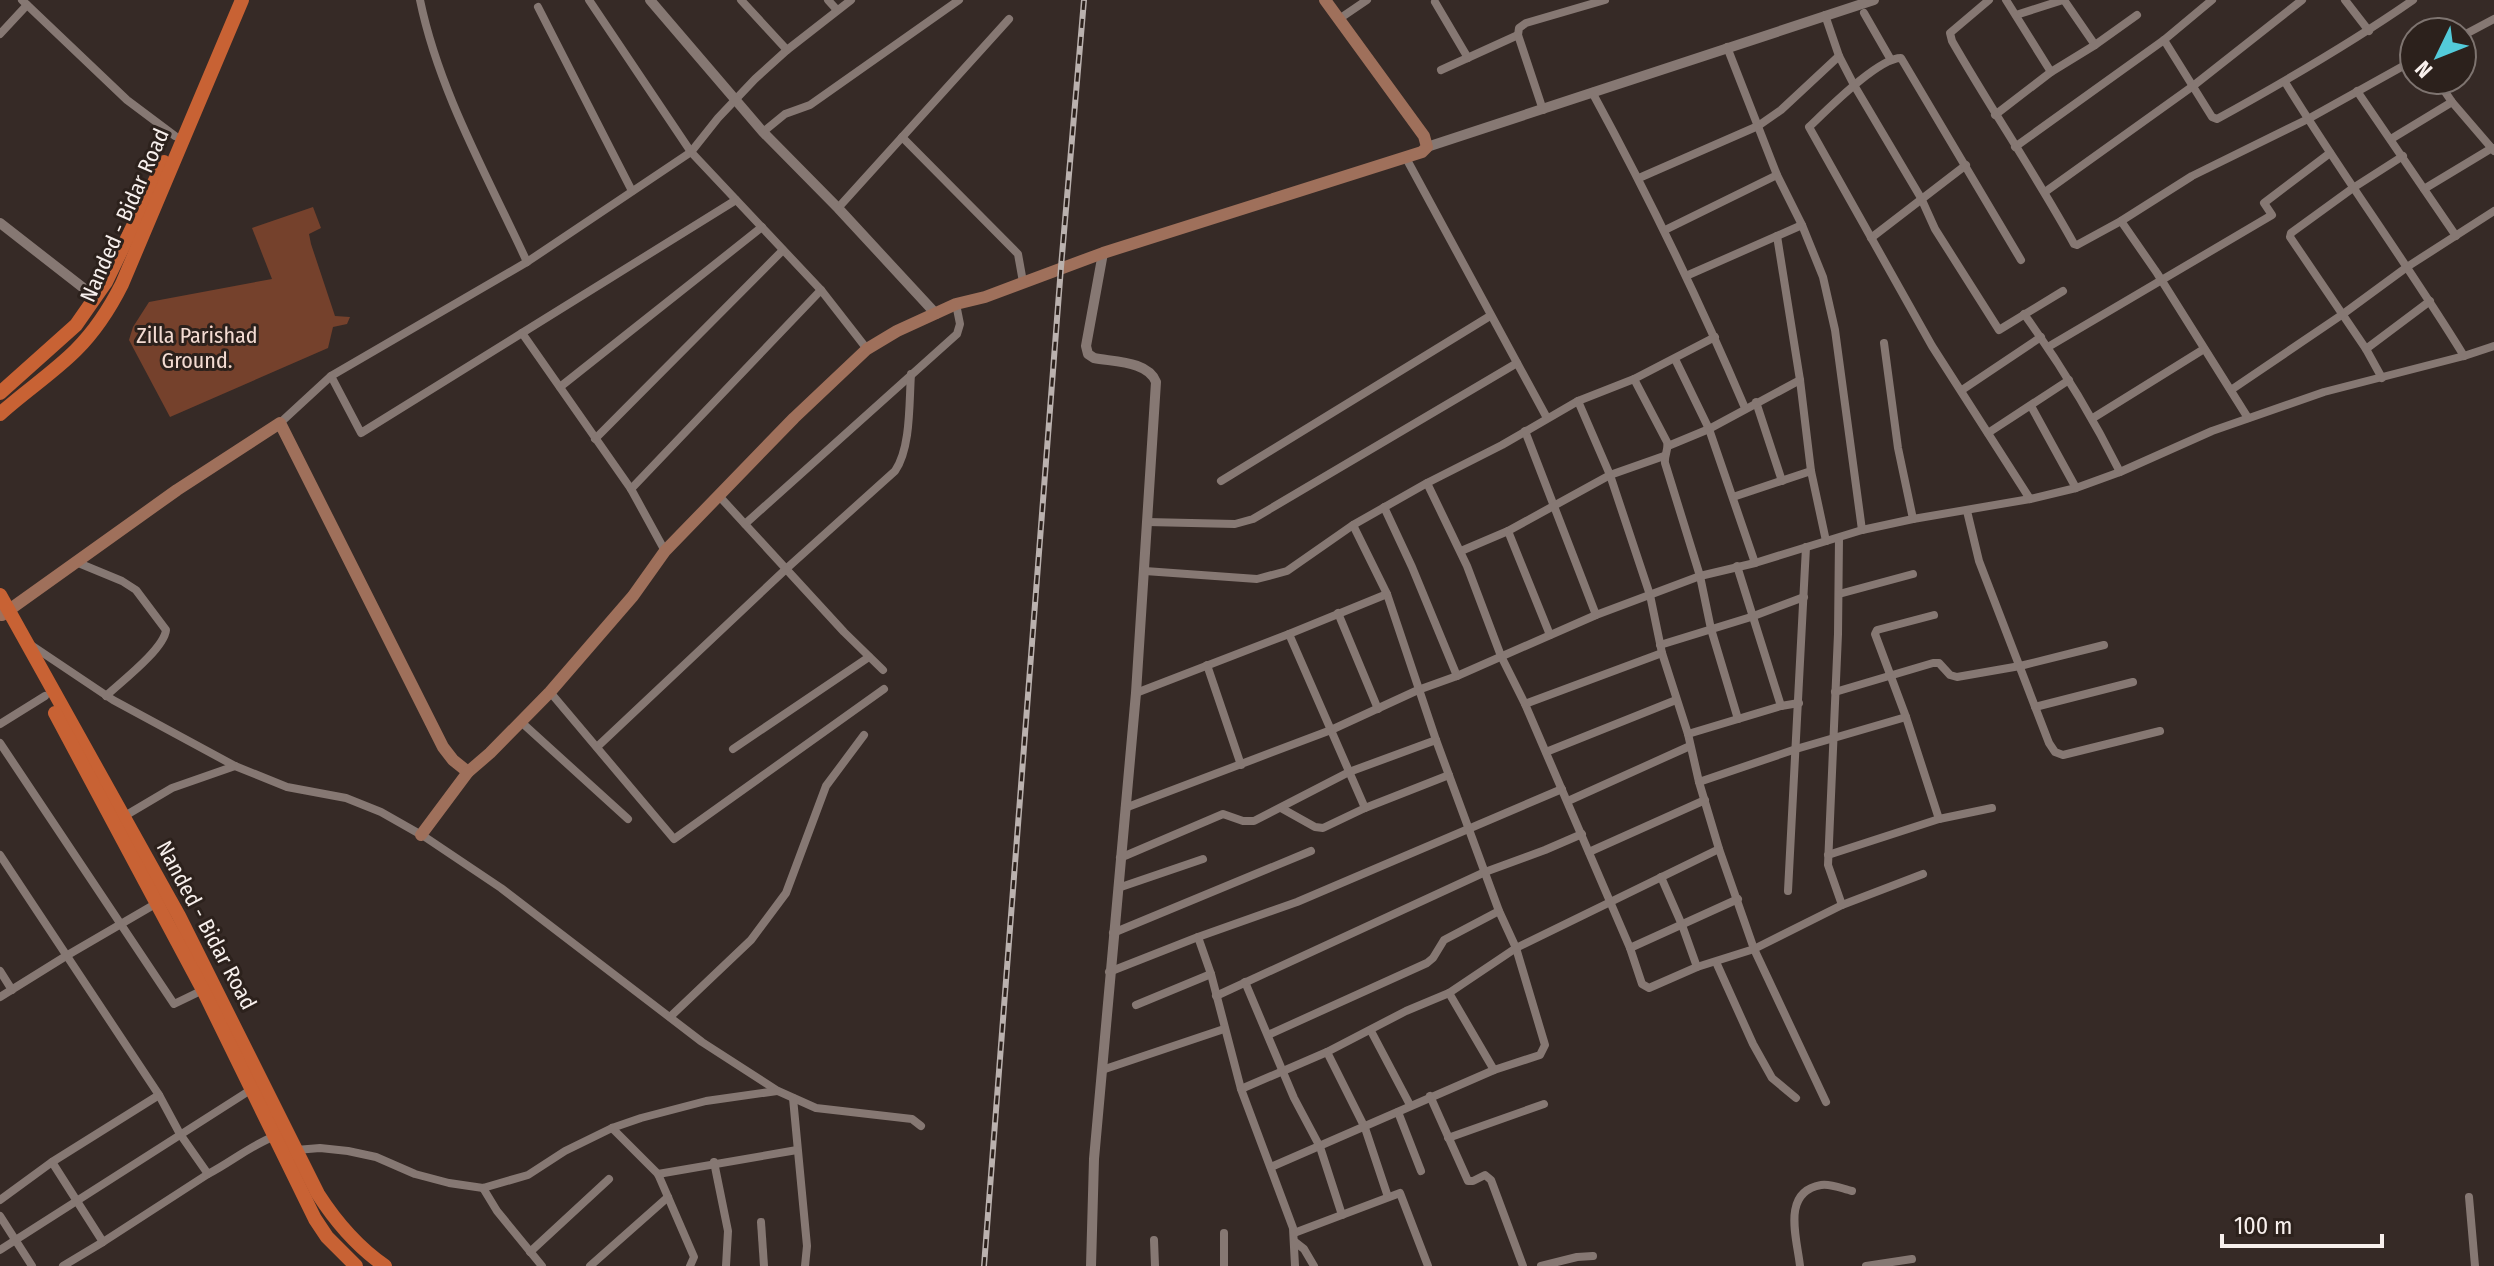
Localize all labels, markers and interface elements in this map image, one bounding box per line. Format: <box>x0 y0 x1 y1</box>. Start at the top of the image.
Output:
north arrow <box>2398 16 2478 96</box>
text: N <box>2409 55 2438 83</box>
street label: Nanded - Bidar Road <box>74 124 175 306</box>
park label: Zilla Parishad Ground. <box>136 322 258 374</box>
street label: Nanded - Bidar Road <box>151 836 262 1014</box>
scale bar <box>2222 1198 2382 1248</box>
text: 100 m <box>2234 1212 2292 1240</box>

